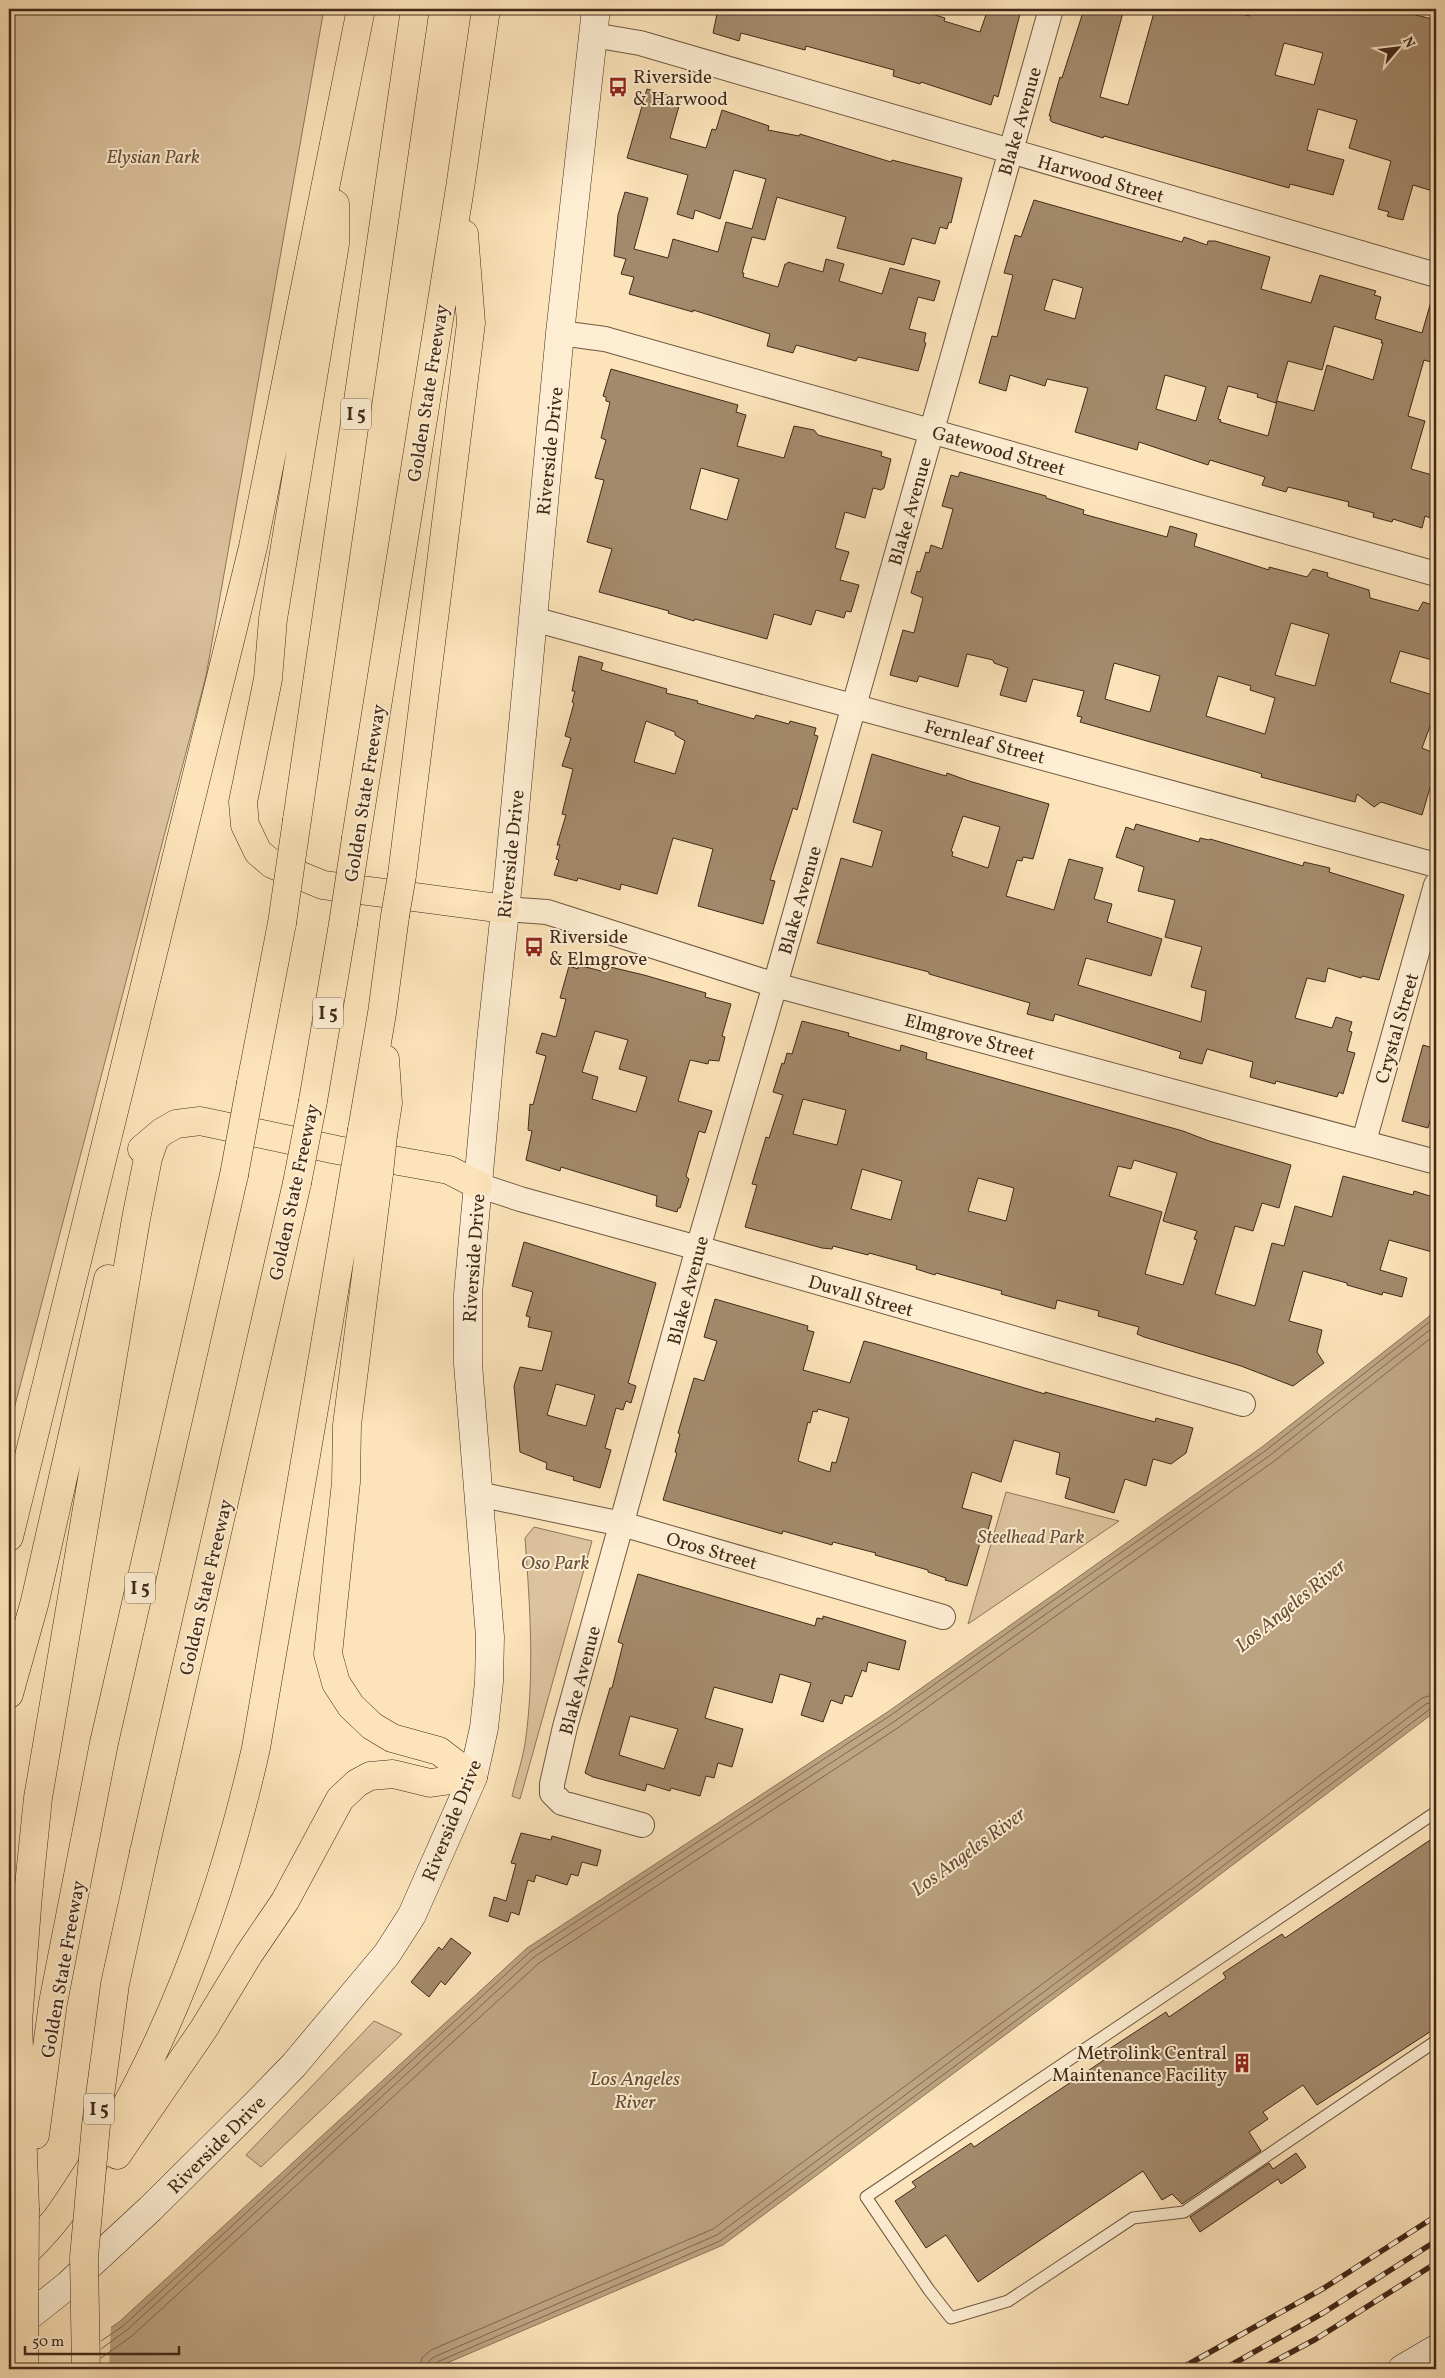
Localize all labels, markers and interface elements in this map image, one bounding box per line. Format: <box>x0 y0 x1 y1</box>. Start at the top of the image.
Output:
north arrow <box>1372 22 1422 72</box>
text: N <box>1397 34 1419 52</box>
street label: Blake Avenue <box>993 64 1049 179</box>
place label: Riverside & Harwood <box>633 65 728 113</box>
bus stop icon: Riverside & Harwood <box>607 76 629 98</box>
park label: Elysian Park <box>106 145 200 171</box>
street label: Harwood Street <box>1034 149 1167 211</box>
street label: Golden State Freeway <box>402 303 456 484</box>
street label: Riverside Drive <box>531 386 571 517</box>
road number: I 5 <box>341 398 371 429</box>
street label: Gatewood Street <box>929 420 1068 483</box>
street label: Blake Avenue <box>883 454 939 569</box>
street label: Golden State Freeway <box>339 703 393 884</box>
street label: Fernleaf Street <box>921 714 1048 772</box>
street label: Riverside Drive <box>492 789 532 920</box>
street label: Blake Avenue <box>773 843 829 958</box>
place label: Riverside & Elmgrove <box>549 925 647 973</box>
bus stop icon: Riverside & Elmgrove <box>523 936 545 958</box>
street label: Crystal Street <box>1370 970 1426 1087</box>
road number: I 5 <box>313 998 343 1028</box>
street label: Elmgrove Street <box>901 1008 1038 1068</box>
street label: Golden State Freeway <box>264 1102 326 1283</box>
street label: Riverside Drive <box>458 1193 492 1324</box>
street label: Blake Avenue <box>662 1233 716 1348</box>
street label: Duvall Street <box>805 1269 916 1324</box>
street label: Golden State Freeway <box>174 1497 240 1678</box>
park label: Steelhead Park <box>977 1525 1085 1551</box>
street label: Oros Street <box>663 1527 760 1577</box>
park label: Oso Park <box>521 1551 590 1577</box>
water label: Los Angeles River <box>1230 1553 1353 1660</box>
road number: I 5 <box>125 1572 155 1604</box>
street label: Blake Avenue <box>554 1623 608 1738</box>
street label: Riverside Drive <box>417 1756 489 1886</box>
water label: Los Angeles River <box>906 1801 1033 1904</box>
street label: Golden State Freeway <box>36 1879 92 2060</box>
place label: Metrolink Central Maintenance Facility <box>1052 2041 1227 2089</box>
building icon: Metrolink Central Maintenance Facility <box>1231 2052 1253 2074</box>
water label: Los Angeles River <box>590 2066 681 2117</box>
street label: Riverside Drive <box>163 2091 272 2200</box>
road number: I 5 <box>84 2094 114 2124</box>
scale bar <box>25 2323 179 2355</box>
text: 50 m <box>32 2332 64 2353</box>

